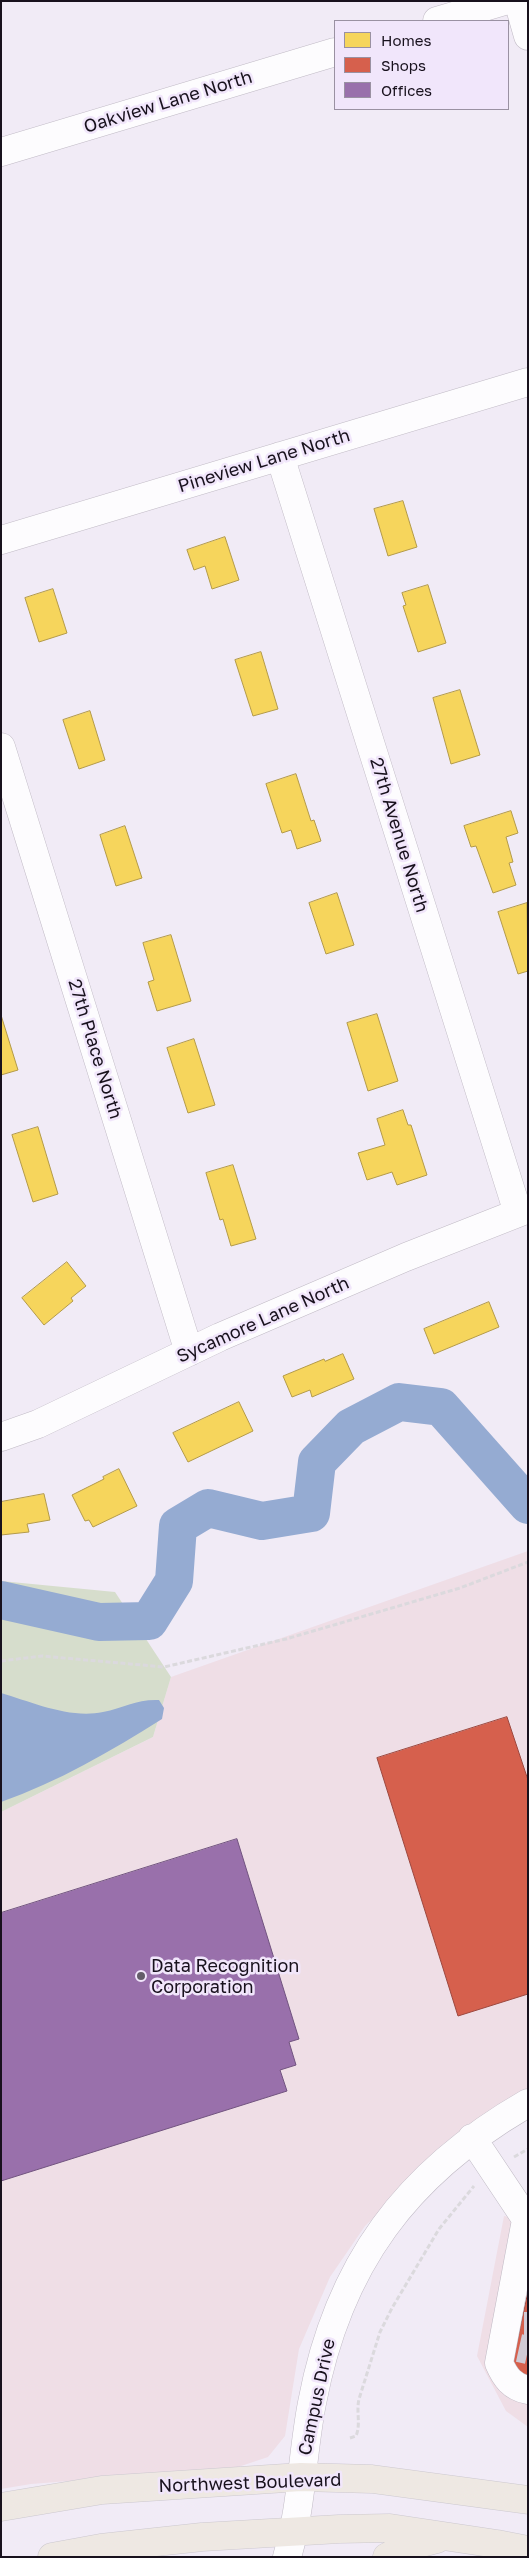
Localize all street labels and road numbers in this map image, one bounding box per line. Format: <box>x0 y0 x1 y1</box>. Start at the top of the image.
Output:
street label: Oakview Lane North <box>81 66 255 138</box>
street label: Pineview Lane North <box>175 425 353 497</box>
street label: 27th Avenue North <box>365 755 433 915</box>
street label: 27th Place North <box>63 976 127 1122</box>
street label: Sycamore Lane North <box>174 1272 352 1368</box>
street label: Campus Drive <box>294 2337 340 2457</box>
street label: Northwest Boulevard <box>158 2469 342 2497</box>

